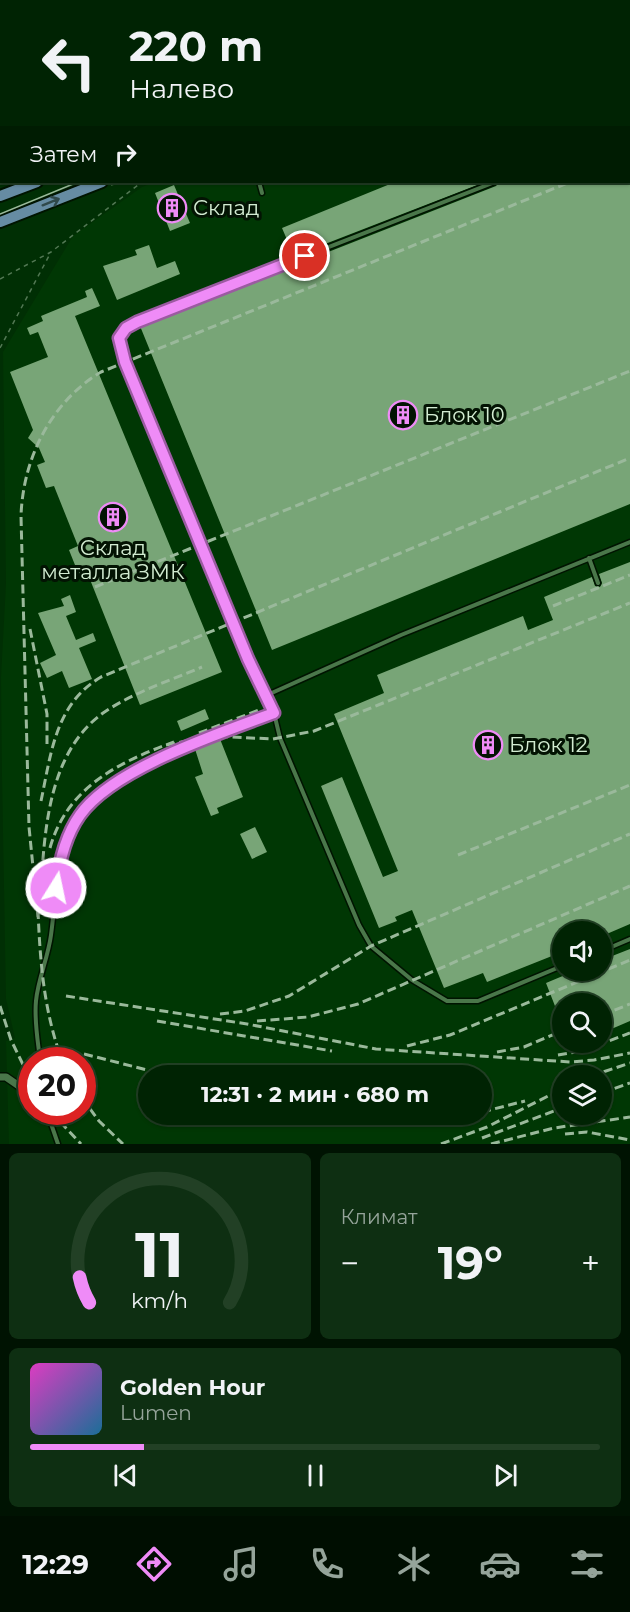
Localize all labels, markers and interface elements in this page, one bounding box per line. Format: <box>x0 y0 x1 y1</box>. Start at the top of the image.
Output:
text: 220 m <box>129 20 263 72</box>
icon: left <box>30 24 108 102</box>
text: Налево <box>129 72 234 105</box>
icon: right <box>109 138 142 171</box>
text: Затем <box>30 141 97 168</box>
building icon: Склад <box>156 192 188 224</box>
place label: Склад <box>193 195 259 220</box>
one-way arrow <box>41 196 60 207</box>
pin <box>279 230 330 281</box>
icon: arrive <box>288 239 321 272</box>
building icon: Блок 10 <box>387 399 419 431</box>
place label: Блок 10 <box>424 402 505 427</box>
building icon: Склад металла ЗМК <box>97 501 129 533</box>
place label: Склад металла ЗМК <box>41 535 185 584</box>
building icon: Блок 12 <box>472 729 504 761</box>
place label: Блок 12 <box>509 732 588 757</box>
position arrow <box>24 856 88 920</box>
map controls <box>552 921 612 1125</box>
button: sound <box>552 921 612 981</box>
button: search <box>552 993 612 1053</box>
speed limit sign: 20 <box>18 1047 96 1125</box>
button: layers <box>552 1065 612 1125</box>
text: 12:31 · 2 мин · 680 m <box>201 1081 429 1108</box>
text: Климат <box>341 1205 418 1229</box>
text: 11 <box>135 1217 184 1293</box>
text: 19° <box>438 1235 503 1290</box>
text: − <box>341 1243 359 1283</box>
text: + <box>581 1243 600 1283</box>
text: km/h <box>131 1287 188 1313</box>
text: Golden Hour <box>120 1374 265 1401</box>
text: Lumen <box>120 1401 192 1425</box>
icon: previous <box>109 1459 142 1492</box>
icon: pause <box>299 1459 332 1492</box>
icon: next <box>489 1459 522 1492</box>
icon: directions <box>133 1543 175 1585</box>
icon: music <box>220 1543 262 1585</box>
icon: phone <box>306 1543 348 1585</box>
icon: climate <box>393 1543 435 1585</box>
icon: car <box>479 1543 521 1585</box>
icon: filters <box>566 1543 608 1585</box>
text: 12:29 <box>22 1548 89 1581</box>

